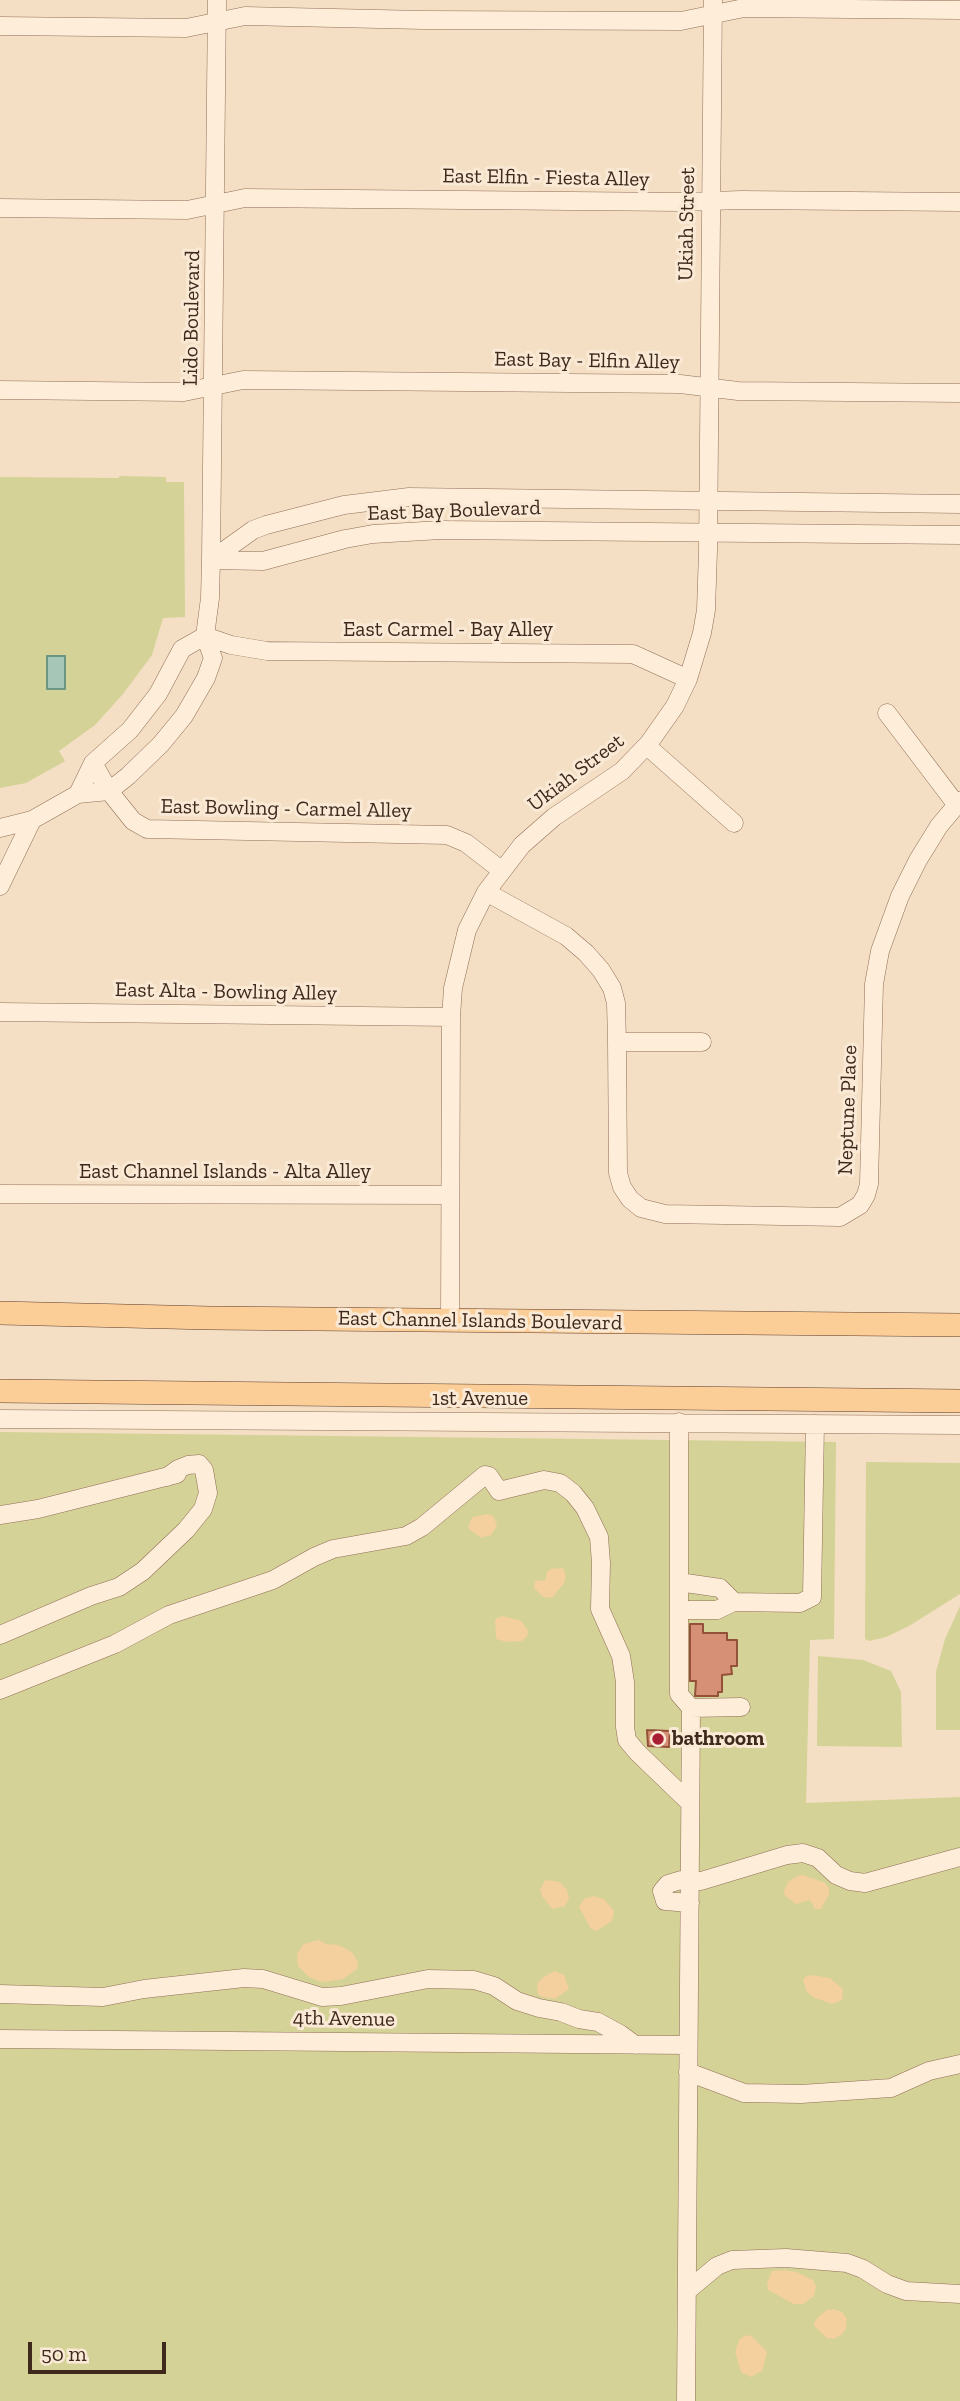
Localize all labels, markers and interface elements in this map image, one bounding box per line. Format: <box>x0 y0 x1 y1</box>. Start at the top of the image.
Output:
street label: East Elfin - Fiesta Alley <box>442 164 650 192</box>
street label: Ukiah Street <box>673 167 701 281</box>
street label: Lido Boulevard <box>178 250 206 386</box>
street label: East Bay - Elfin Alley <box>494 347 680 375</box>
street label: East Bay Boulevard <box>367 495 541 527</box>
street label: East Carmel - Bay Alley <box>343 617 553 643</box>
street label: Ukiah Street <box>523 729 629 817</box>
street label: East Bowling - Carmel Alley <box>160 794 412 824</box>
street label: East Alta - Bowling Alley <box>115 977 337 1007</box>
street label: Neptune Place <box>833 1045 863 1175</box>
street label: East Channel Islands - Alta Alley <box>79 1159 371 1185</box>
street label: East Channel Islands Boulevard <box>338 1306 622 1336</box>
street label: 1st Avenue <box>432 1386 528 1412</box>
place label: bathroom <box>672 1726 764 1752</box>
marker: bathroom <box>650 1731 666 1747</box>
street label: 4th Avenue <box>293 2006 395 2032</box>
scale bar <box>32 2328 170 2372</box>
text: 50 m <box>41 2341 87 2366</box>

